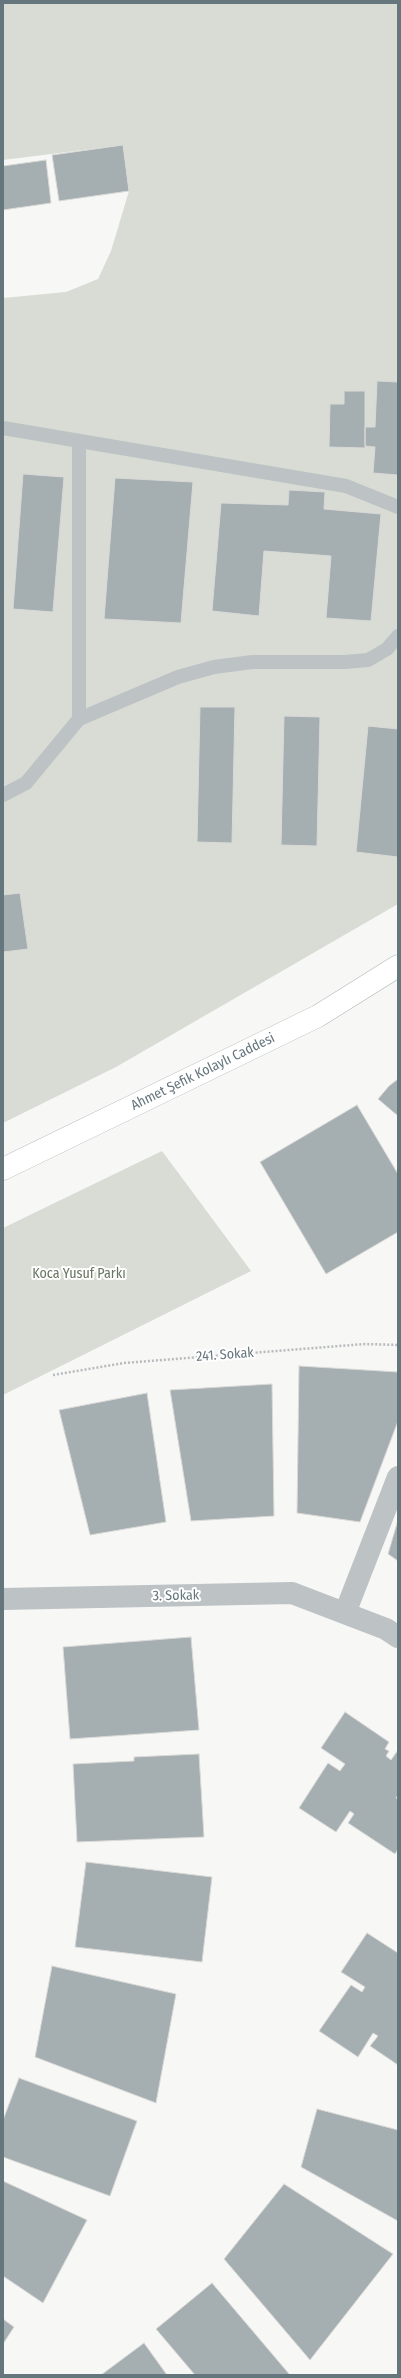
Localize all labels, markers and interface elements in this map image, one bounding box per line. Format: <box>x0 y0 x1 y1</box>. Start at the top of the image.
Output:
street label: Ahmet Şefik Kolaylı Caddesi <box>128 1030 278 1114</box>
park label: Koca Yusuf Parkı <box>32 1266 126 1282</box>
street label: 241. Sokak <box>196 1345 254 1365</box>
street label: 3. Sokak <box>153 1587 199 1605</box>

